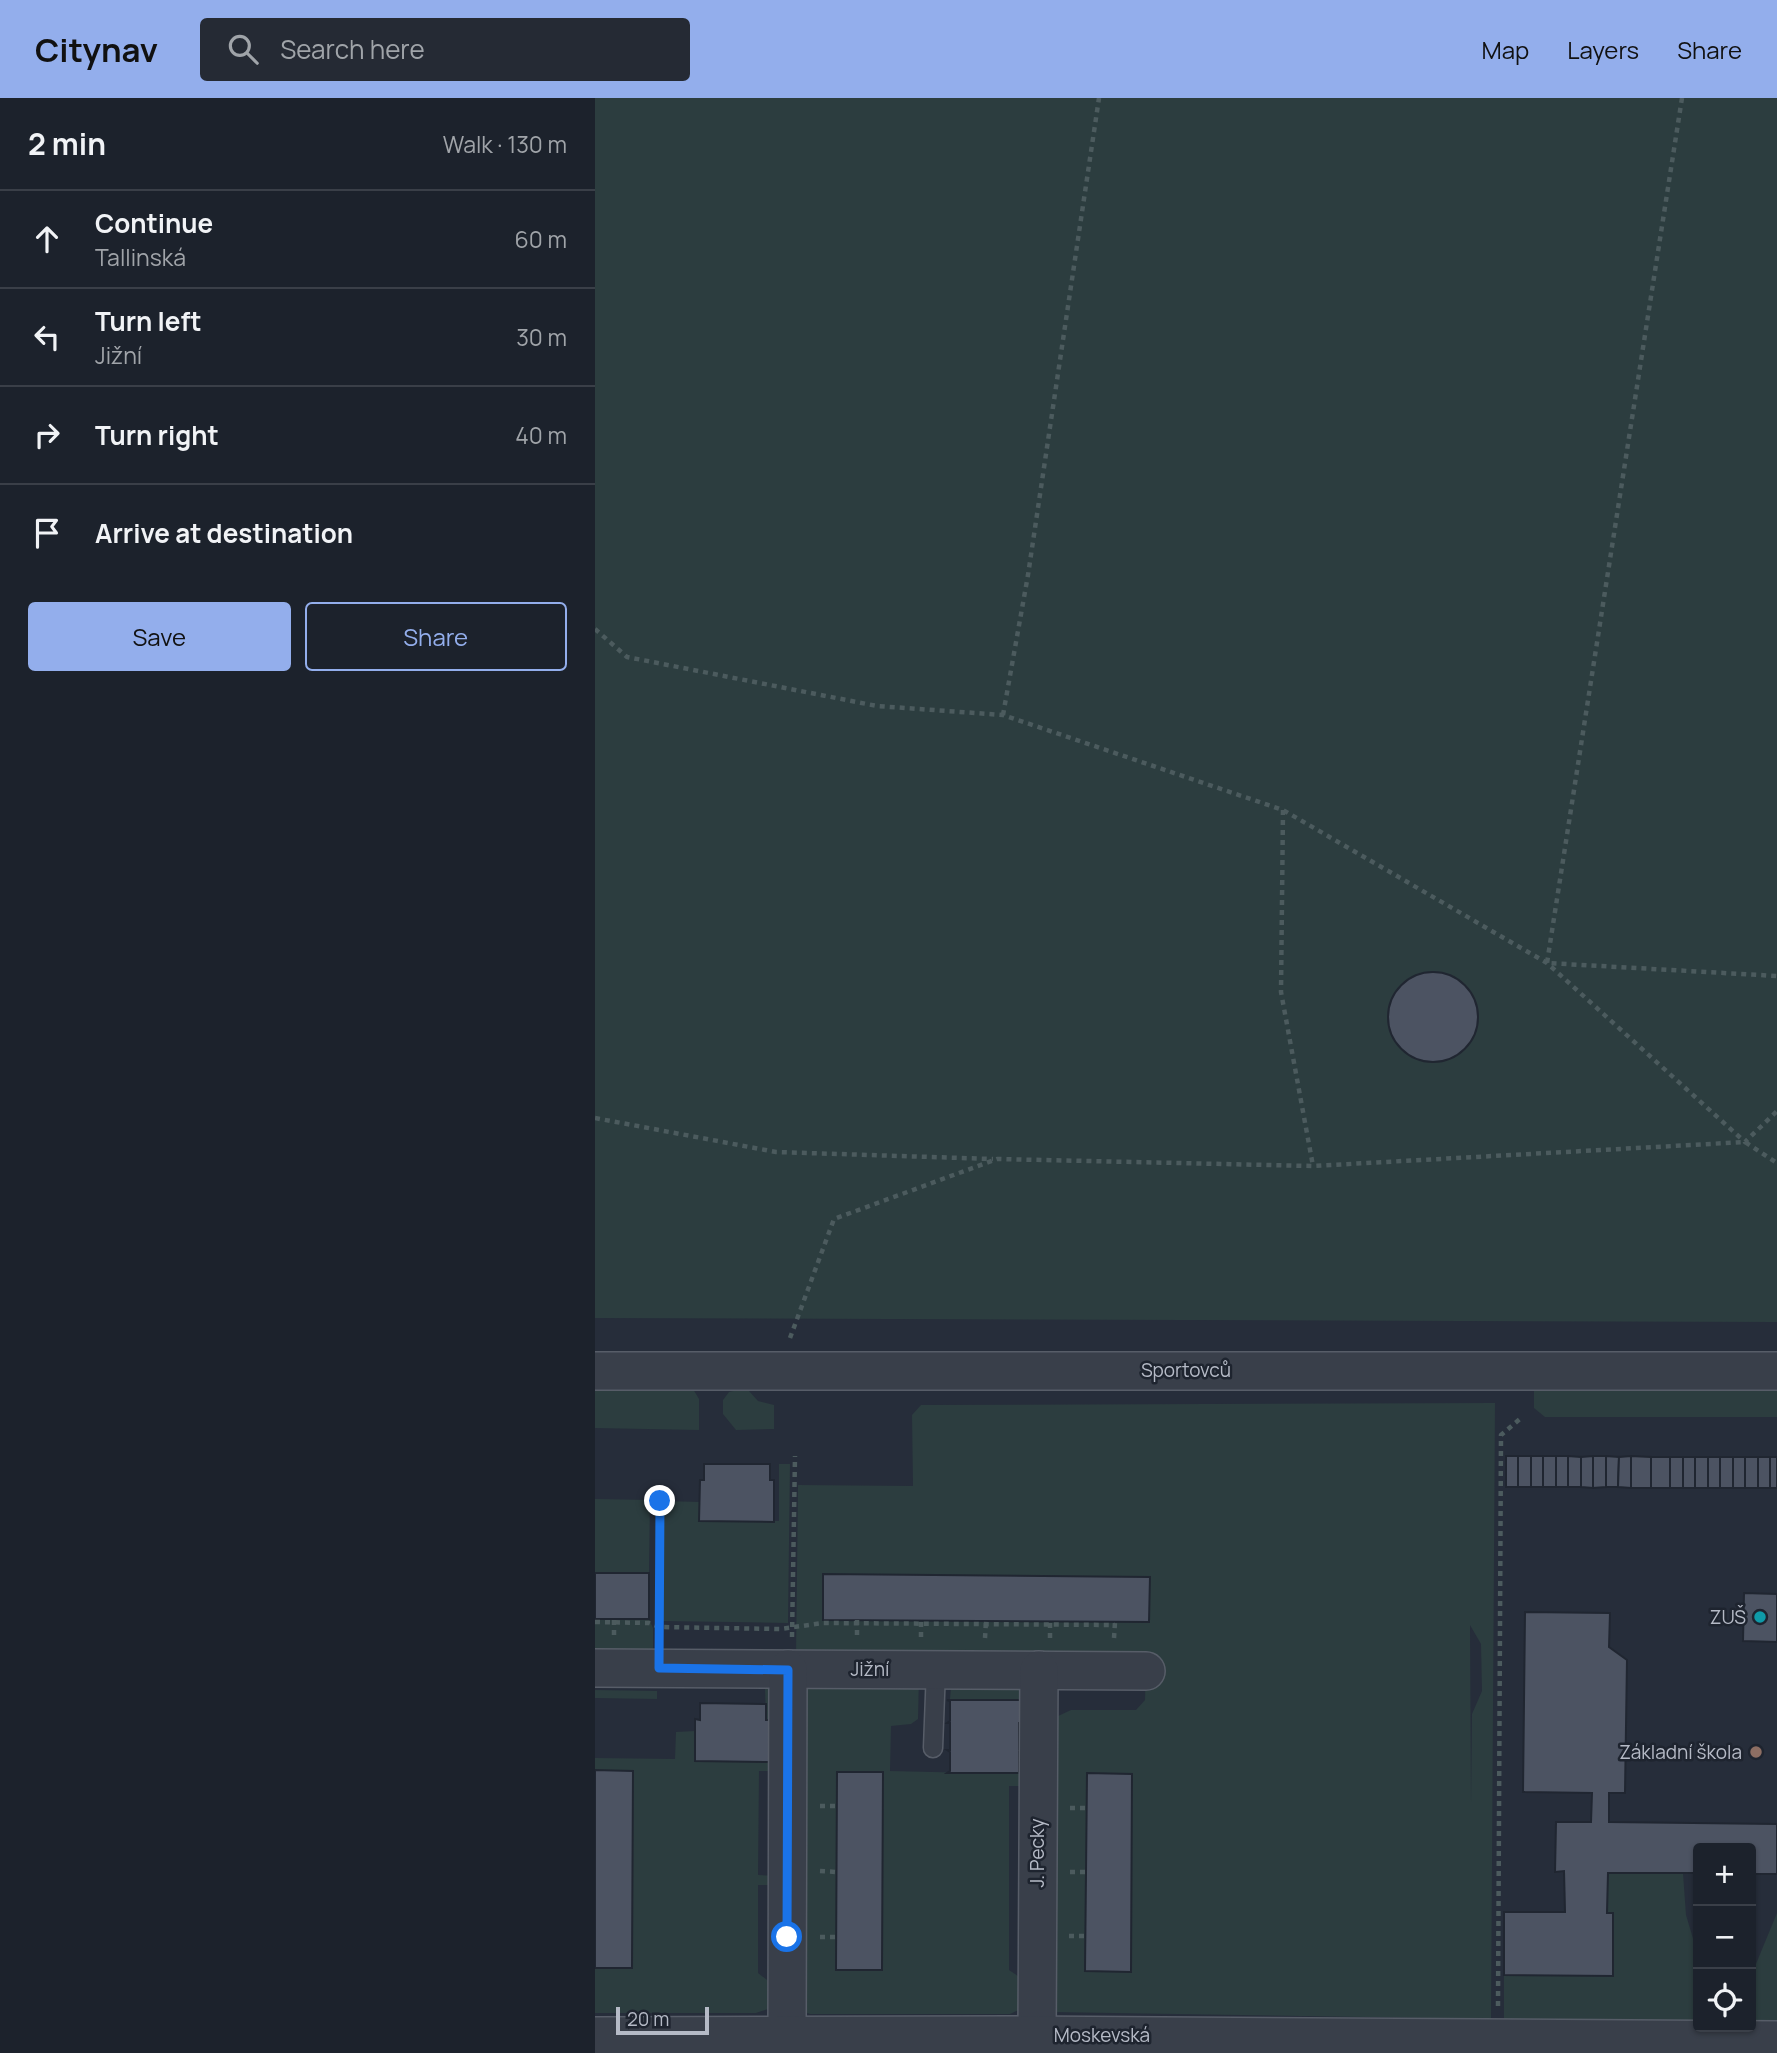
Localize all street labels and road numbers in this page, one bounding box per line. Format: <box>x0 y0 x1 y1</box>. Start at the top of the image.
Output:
street label: Sportovců <box>1141 1357 1231 1383</box>
street label: Jižní <box>850 1656 890 1682</box>
street label: J. Pecky <box>1024 1819 1050 1887</box>
street label: Moskevská <box>1054 2022 1150 2048</box>

